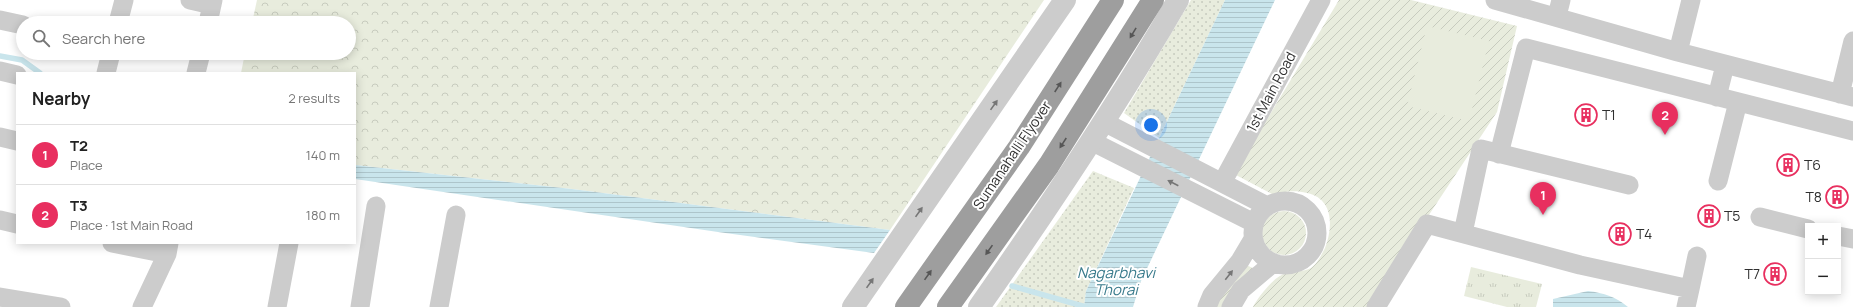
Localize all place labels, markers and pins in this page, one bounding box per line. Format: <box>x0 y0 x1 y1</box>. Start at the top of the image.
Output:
building icon: T1 <box>1573 102 1599 128</box>
pin: 2 <box>1652 102 1678 135</box>
place label: T1 <box>1602 105 1616 124</box>
building icon: T6 <box>1775 152 1801 178</box>
place label: T6 <box>1804 155 1821 174</box>
pin: 1 <box>1530 182 1556 215</box>
building icon: T8 <box>1824 184 1850 210</box>
place label: T8 <box>1806 187 1822 206</box>
building icon: T5 <box>1696 203 1722 229</box>
place label: T5 <box>1724 206 1740 225</box>
building icon: T4 <box>1607 221 1633 247</box>
place label: T4 <box>1636 224 1652 243</box>
building icon: T7 <box>1762 261 1788 287</box>
place label: T7 <box>1745 264 1760 283</box>

